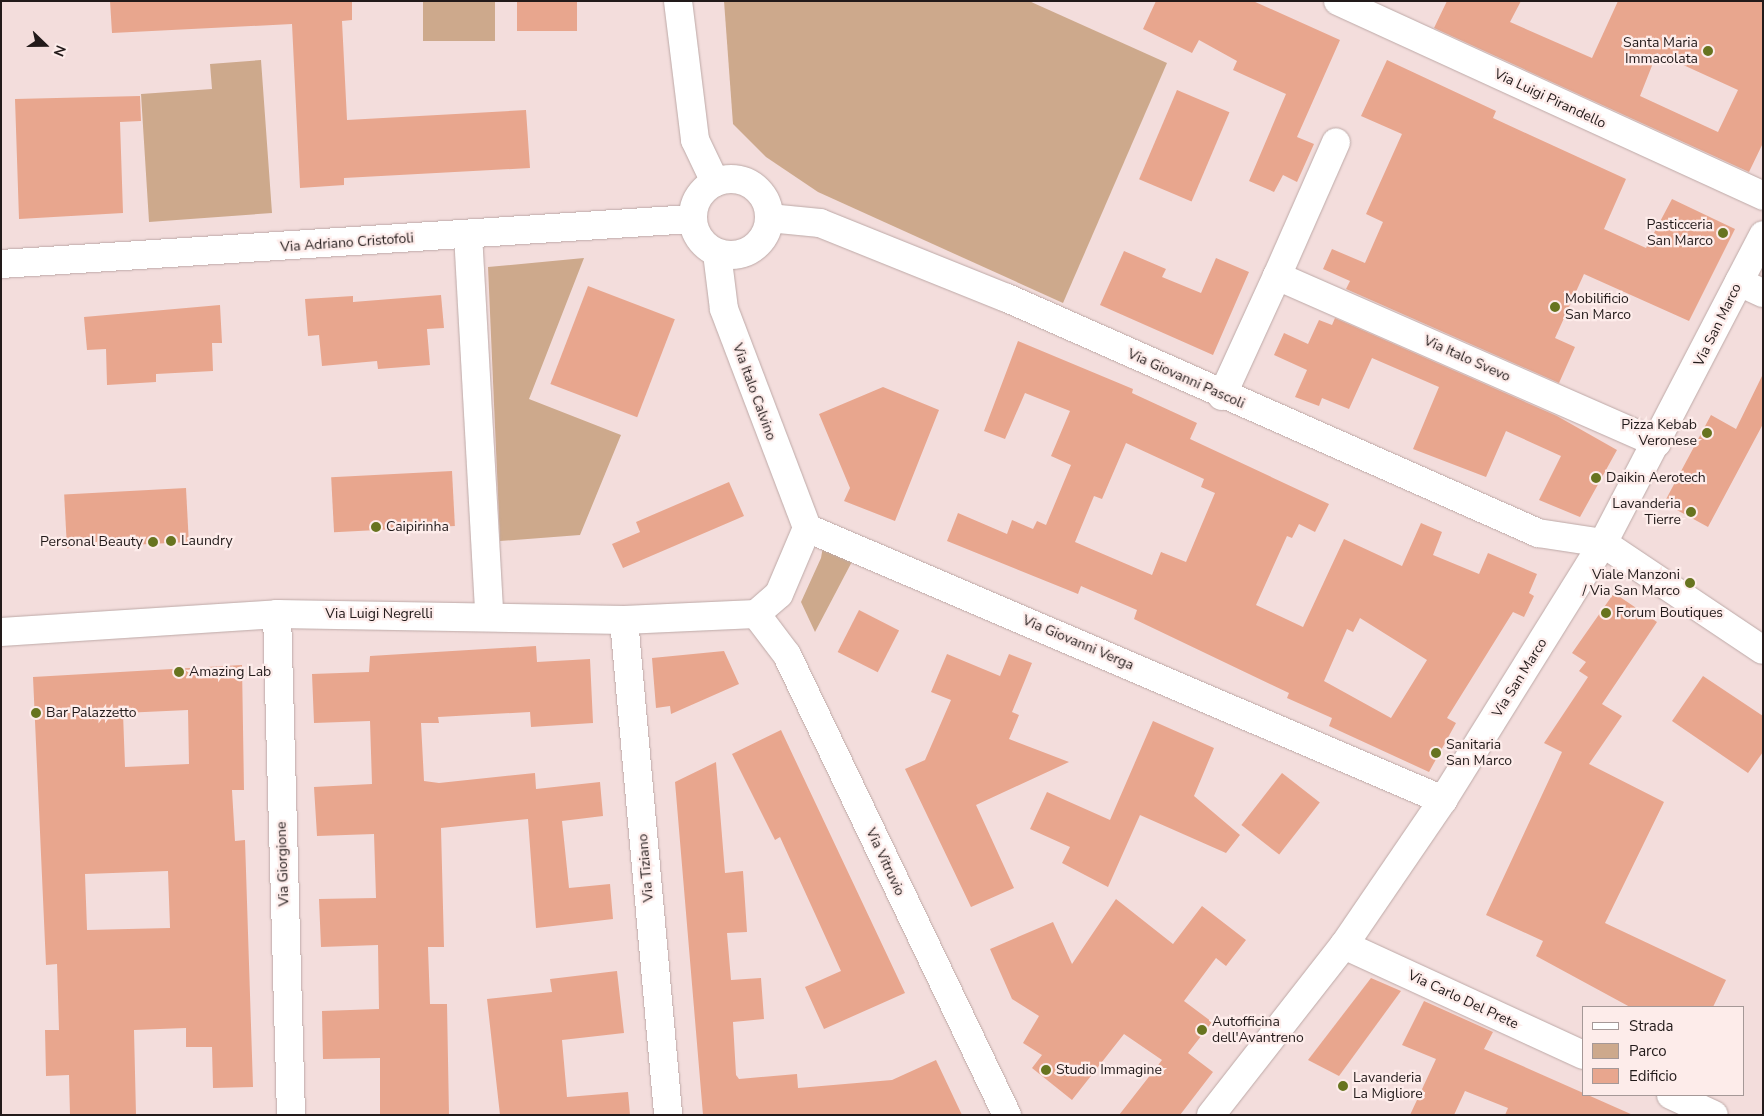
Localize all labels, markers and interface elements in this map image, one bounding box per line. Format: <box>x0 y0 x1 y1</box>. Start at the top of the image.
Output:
north arrow <box>20 20 70 70</box>
place label: Santa Maria Immacolata <box>1623 35 1698 68</box>
text: N <box>49 42 70 59</box>
marker: Santa Maria Immacolata <box>1702 45 1714 57</box>
street label: Via Luigi Pirandello <box>1491 66 1609 132</box>
place label: Pasticceria San Marco <box>1646 217 1713 250</box>
marker: Pasticceria San Marco <box>1717 227 1729 239</box>
street label: Via Adriano Cristofoli <box>280 230 414 256</box>
street label: Via San Marco <box>1691 281 1745 369</box>
place label: Mobilificio San Marco <box>1565 291 1631 324</box>
marker: Mobilificio San Marco <box>1549 301 1561 313</box>
street label: Via Italo Svevo <box>1421 332 1513 386</box>
street label: Via Italo Calvino <box>729 341 779 443</box>
street label: Via Giovanni Pascoli <box>1125 346 1247 412</box>
place label: Pizza Kebab Veronese <box>1621 417 1697 450</box>
marker: Pizza Kebab Veronese <box>1701 427 1713 439</box>
place label: Daikin Aerotech <box>1606 470 1706 486</box>
marker: Daikin Aerotech <box>1590 472 1602 484</box>
place label: Lavanderia Tierre <box>1612 496 1681 528</box>
marker: Lavanderia Tierre <box>1685 506 1697 518</box>
place label: Caipirinha <box>386 519 449 535</box>
marker: Caipirinha <box>370 521 382 533</box>
place label: Laundry <box>181 533 233 549</box>
place label: Personal Beauty <box>40 534 143 550</box>
marker: Laundry <box>165 535 177 547</box>
marker: Personal Beauty <box>147 536 159 548</box>
place label: Viale Manzoni / Via San Marco <box>1583 567 1680 600</box>
marker: Viale Manzoni / Via San Marco <box>1684 577 1696 589</box>
place label: Forum Boutiques <box>1616 605 1723 621</box>
street label: Via Luigi Negrelli <box>325 606 433 622</box>
marker: Forum Boutiques <box>1600 607 1612 619</box>
street label: Via Giovanni Verga <box>1020 612 1136 674</box>
street label: Via San Marco <box>1489 635 1551 721</box>
place label: Amazing Lab <box>189 664 271 680</box>
marker: Amazing Lab <box>173 666 185 678</box>
place label: Bar Palazzetto <box>46 705 137 721</box>
marker: Bar Palazzetto <box>30 707 42 719</box>
place label: Sanitaria San Marco <box>1446 737 1512 770</box>
marker: Sanitaria San Marco <box>1430 747 1442 759</box>
street label: Via Giorgione <box>273 821 293 907</box>
street label: Via Vitruvio <box>862 825 908 899</box>
street label: Via Tiziano <box>635 833 657 903</box>
street label: Via Carlo Del Prete <box>1405 967 1521 1033</box>
legend <box>1582 1006 1744 1096</box>
place label: Autofficina dell'Avantreno <box>1212 1014 1304 1046</box>
text: Strada <box>1629 1016 1673 1036</box>
marker: Autofficina dell'Avantreno <box>1196 1024 1208 1036</box>
text: Parco <box>1629 1041 1667 1061</box>
place label: Studio Immagine <box>1056 1062 1162 1078</box>
marker: Studio Immagine <box>1040 1064 1052 1076</box>
text: Edificio <box>1629 1066 1677 1086</box>
place label: Lavanderia La Migliore <box>1353 1070 1423 1102</box>
marker: Lavanderia La Migliore <box>1337 1080 1349 1092</box>

